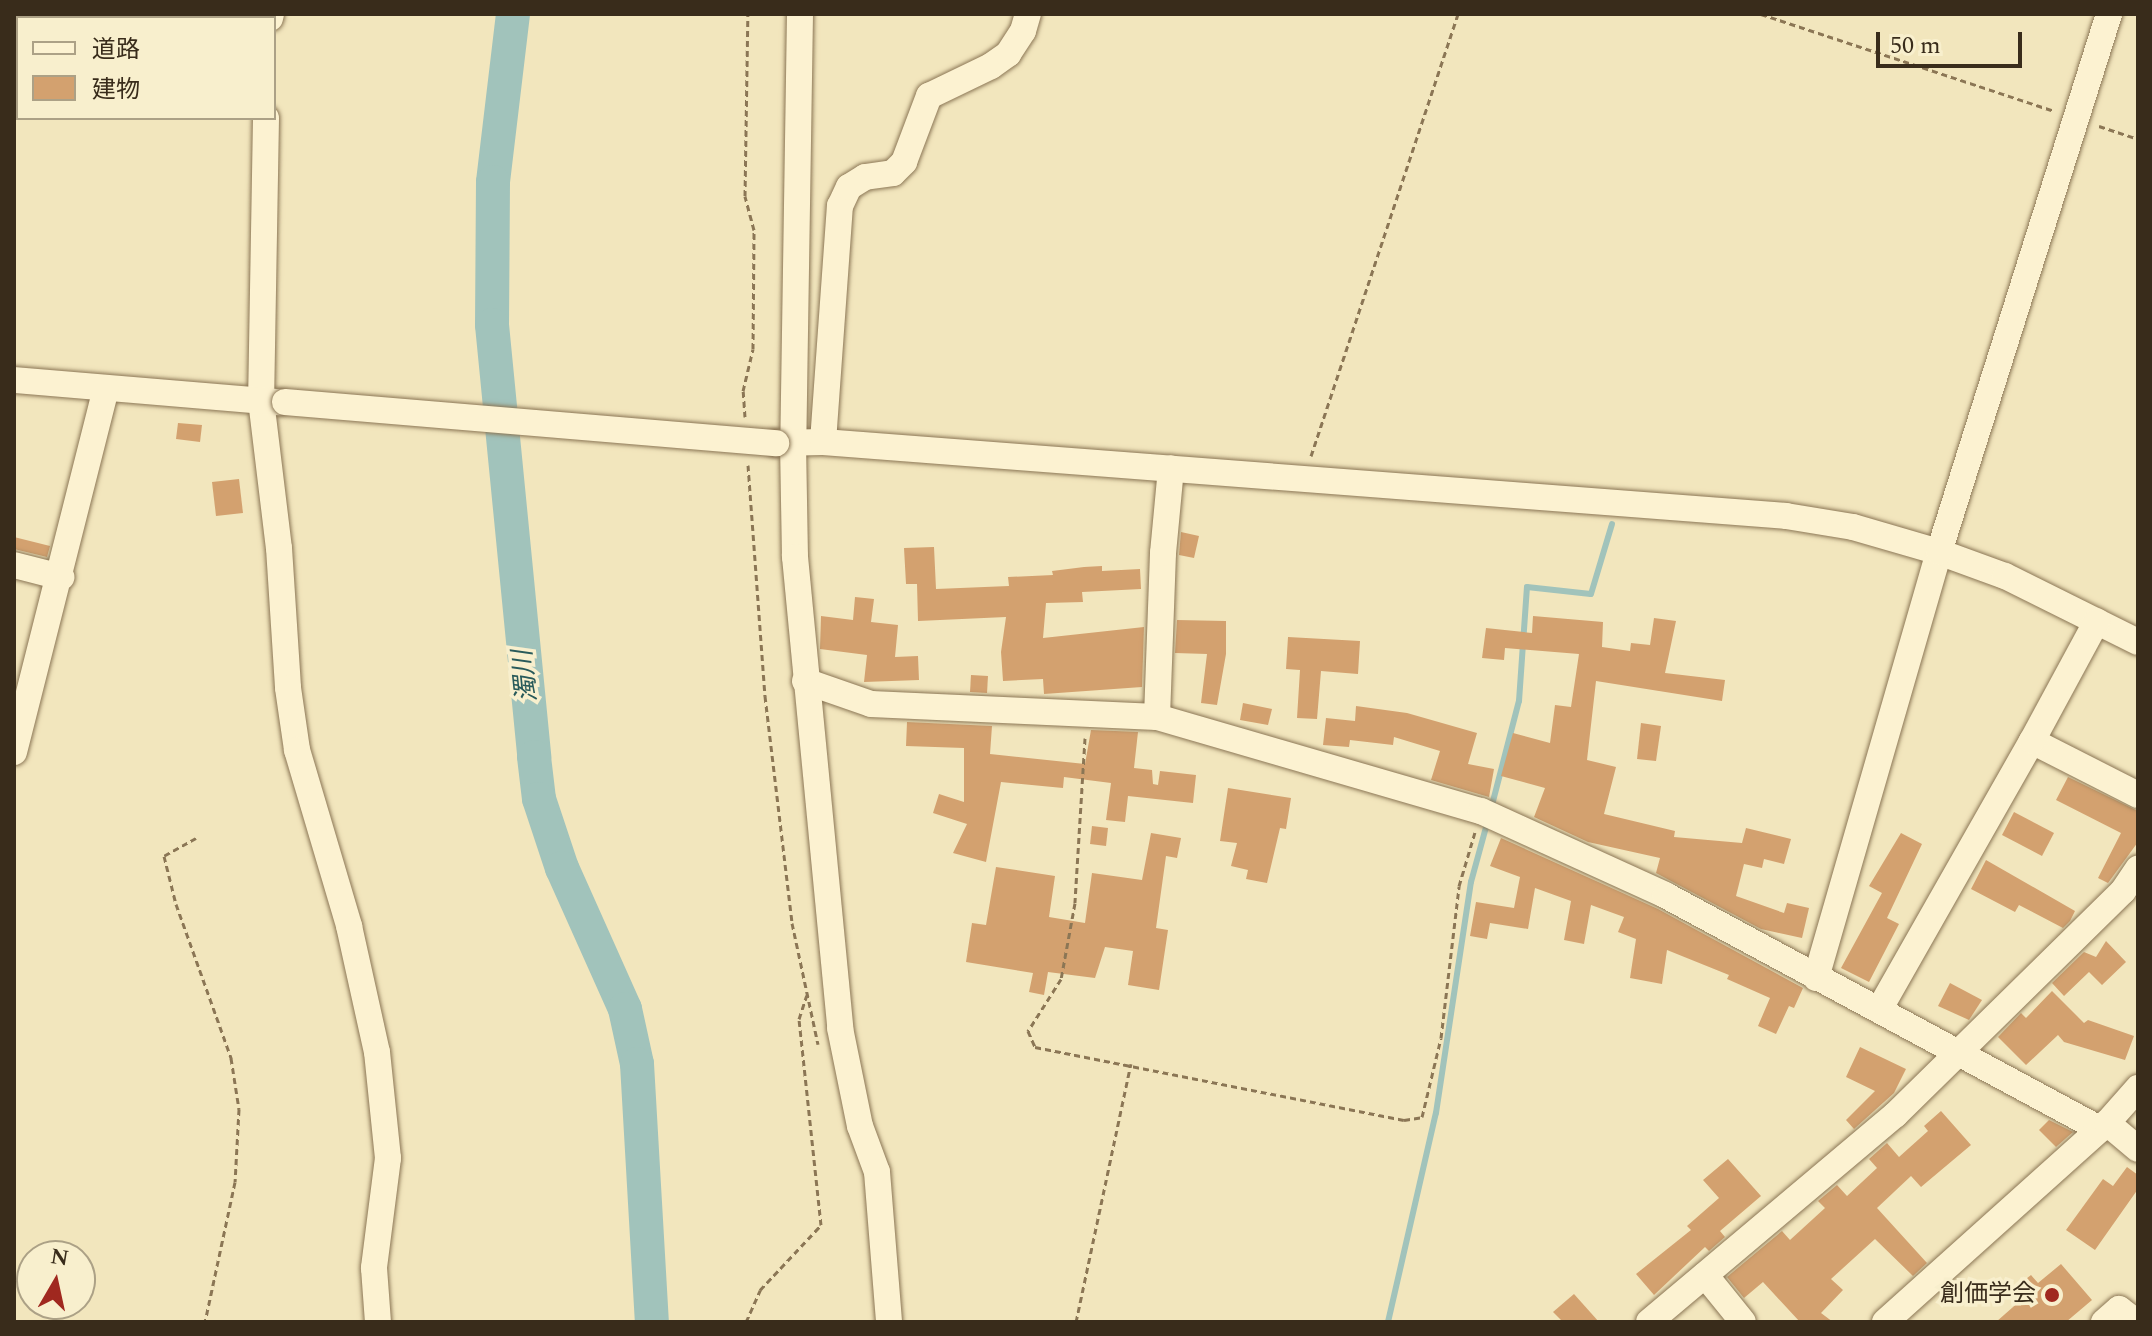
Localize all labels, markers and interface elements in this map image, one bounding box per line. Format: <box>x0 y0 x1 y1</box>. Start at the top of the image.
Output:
legend <box>16 16 276 120</box>
scale bar <box>1880 16 2026 66</box>
text: 50 m <box>1890 28 1941 64</box>
text: 道路 <box>92 32 140 68</box>
text: 建物 <box>92 72 140 108</box>
water label: 濁川 <box>508 649 544 703</box>
north arrow <box>16 1240 96 1320</box>
text: N <box>48 1240 71 1275</box>
place label: 創価学会 <box>1940 1281 2036 1309</box>
marker: 創価学会 <box>2043 1286 2061 1304</box>

